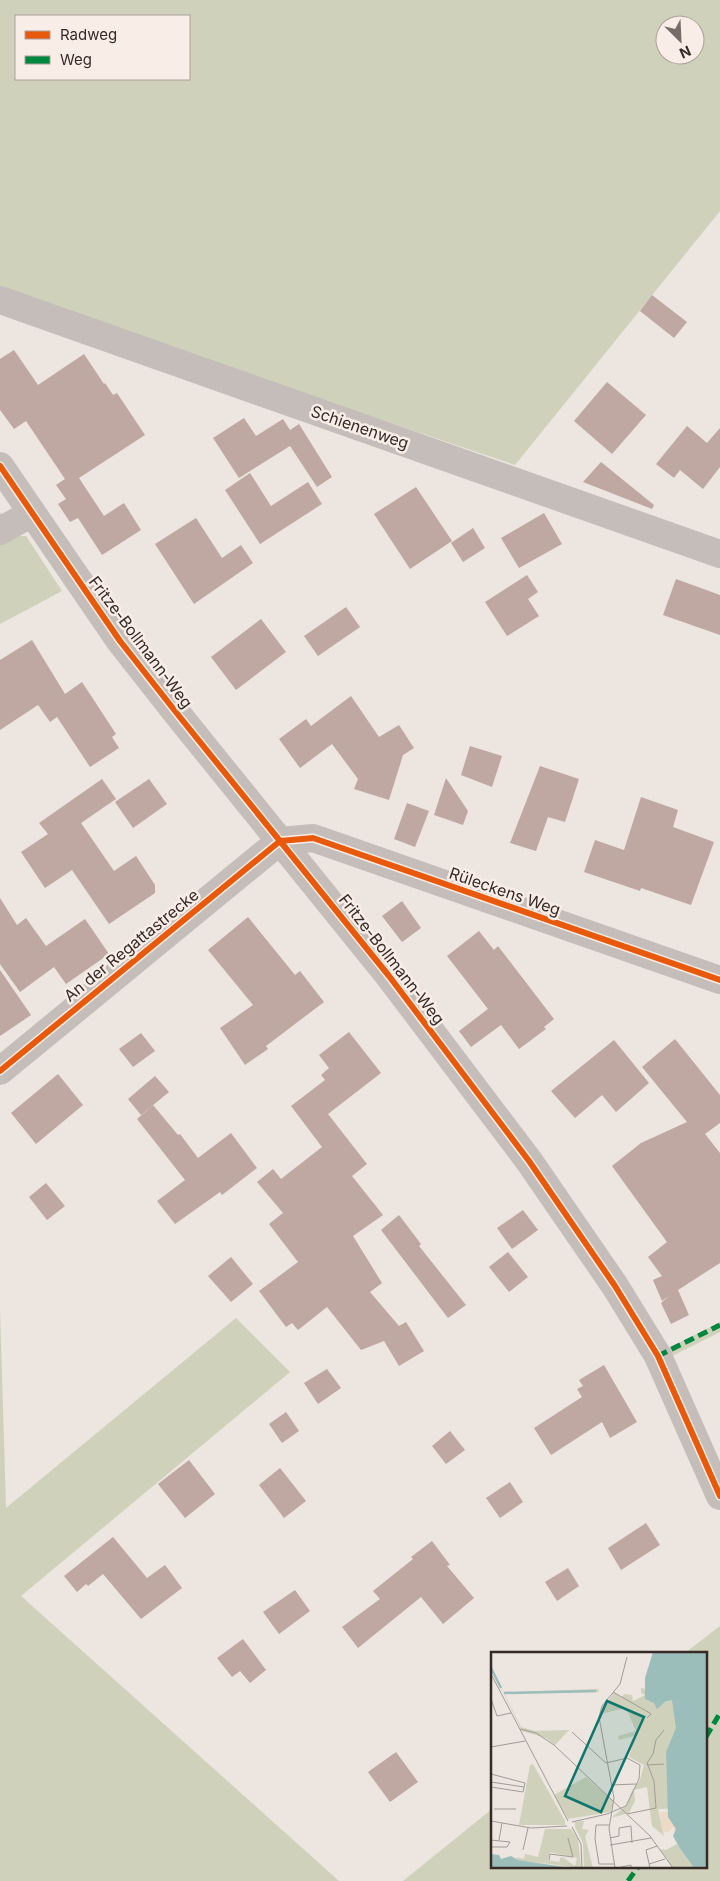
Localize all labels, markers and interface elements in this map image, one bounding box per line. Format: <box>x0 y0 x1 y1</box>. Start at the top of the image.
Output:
legend <box>15 15 190 80</box>
north arrow <box>655 15 705 65</box>
text: Radweg <box>60 25 117 44</box>
text: N <box>677 42 694 62</box>
text: Weg <box>60 50 92 69</box>
street label: Schienenweg <box>308 401 412 453</box>
street label: Fritze-Bollmann-Weg <box>85 572 197 712</box>
street label: Rüleckens Weg <box>447 863 563 919</box>
street label: An der Regattastrecke <box>60 884 202 1006</box>
street label: Fritze-Bollmann-Weg <box>335 890 449 1028</box>
inset map <box>491 1652 708 1868</box>

